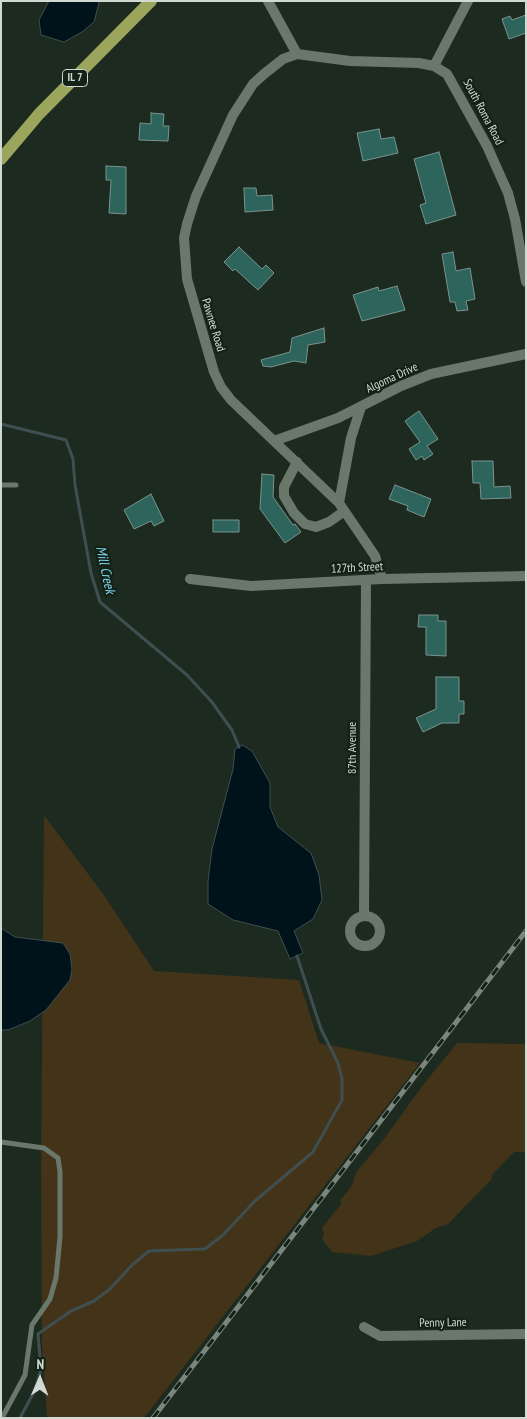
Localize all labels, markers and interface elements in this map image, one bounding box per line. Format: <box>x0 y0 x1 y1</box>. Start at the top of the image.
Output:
road number: IL 7 <box>62 70 88 86</box>
street label: South Roma Road <box>460 76 506 148</box>
street label: Pawnee Road <box>198 297 228 353</box>
street label: Algoma Drive <box>364 360 420 396</box>
water label: Mill Creek <box>92 545 118 595</box>
street label: 127th Street <box>331 559 383 577</box>
street label: 87th Avenue <box>346 722 360 774</box>
street label: Penny Lane <box>419 1315 467 1331</box>
north arrow <box>15 1354 65 1404</box>
text: N <box>36 1355 44 1373</box>

